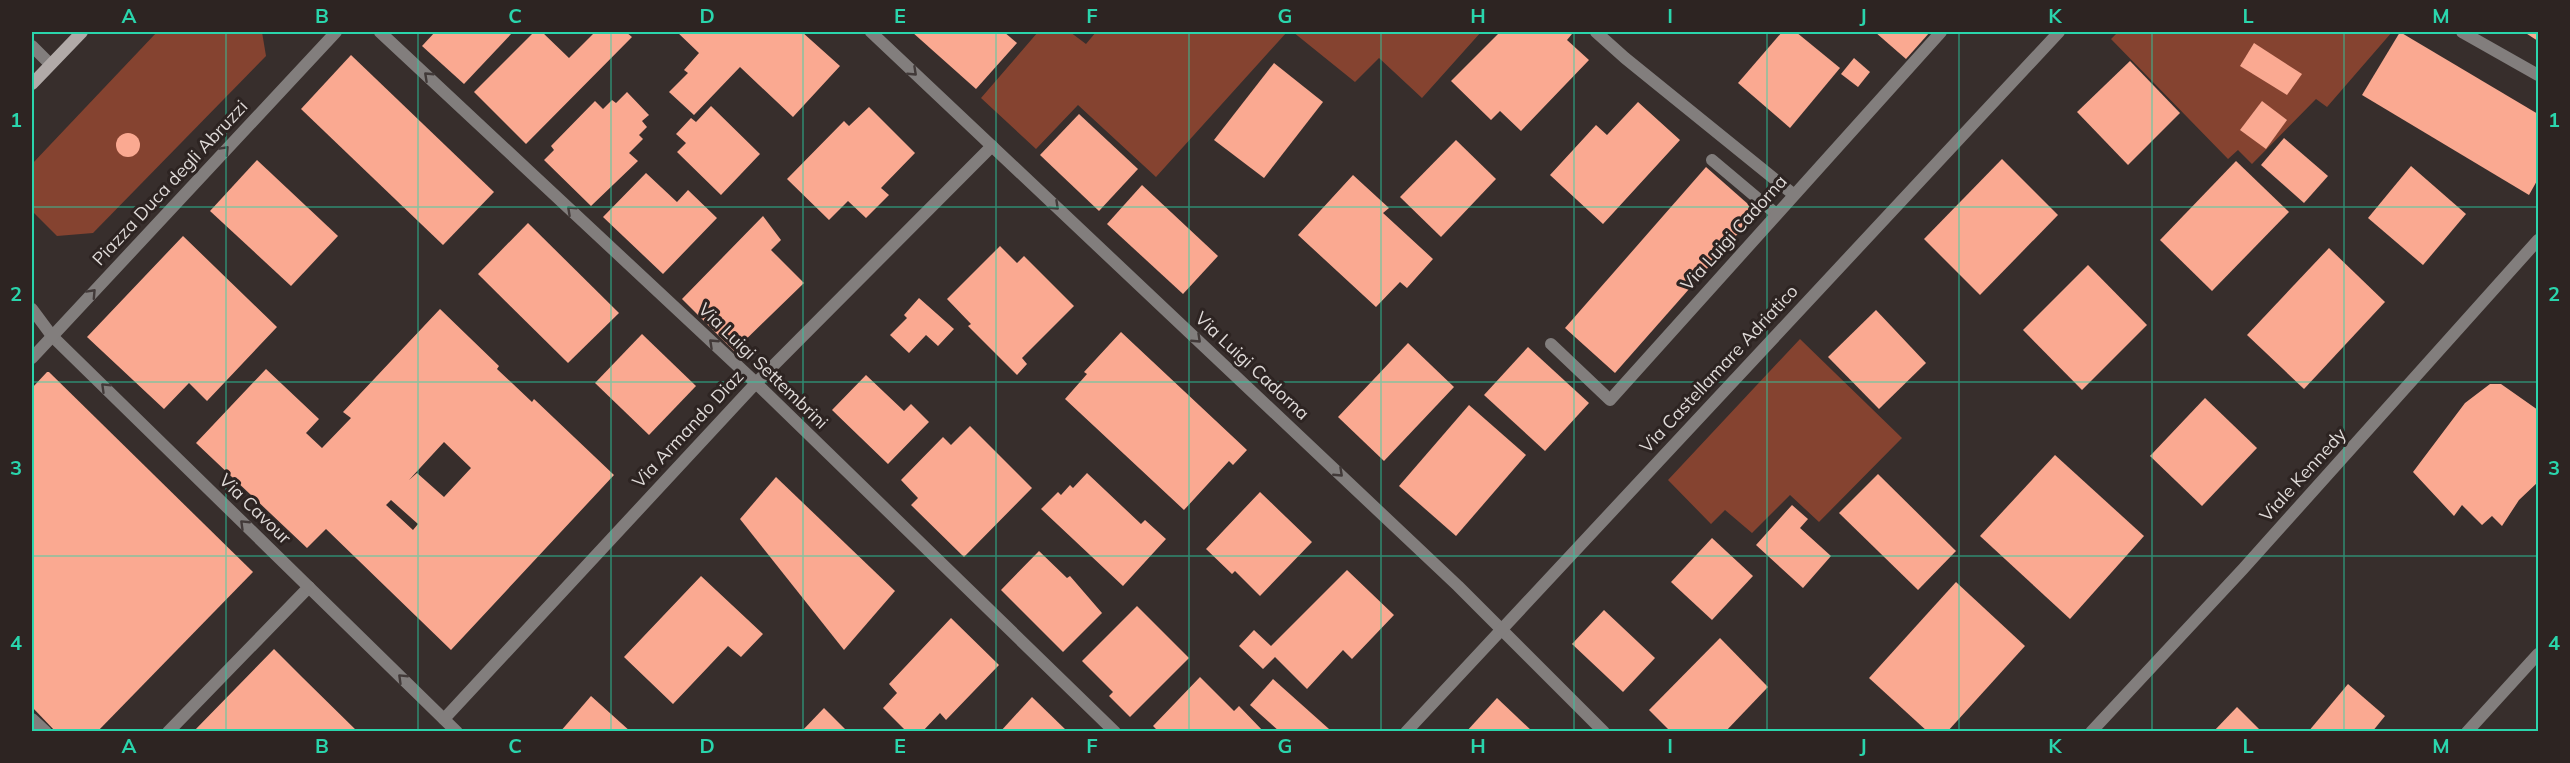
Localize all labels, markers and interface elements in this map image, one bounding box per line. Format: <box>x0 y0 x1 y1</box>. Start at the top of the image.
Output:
text: A <box>122 3 137 28</box>
text: B <box>315 3 329 28</box>
text: C <box>508 3 522 28</box>
text: D <box>699 3 715 28</box>
text: E <box>894 3 906 28</box>
text: F <box>1086 3 1098 28</box>
text: G <box>1278 3 1292 28</box>
text: H <box>1470 3 1486 28</box>
text: I <box>1667 3 1673 28</box>
text: J <box>1859 3 1867 28</box>
text: K <box>2048 3 2062 28</box>
text: L <box>2242 3 2254 28</box>
text: M <box>2432 3 2450 28</box>
one-way arrow <box>906 64 917 75</box>
one-way arrow <box>424 73 435 84</box>
street label: Piazza Duca degli Abruzzi <box>87 95 252 270</box>
text: 1 <box>10 107 22 132</box>
text: 1 <box>2548 107 2560 132</box>
one-way arrow <box>218 147 229 157</box>
street label: Via Luigi Cadorna <box>1675 170 1792 295</box>
one-way arrow <box>1048 198 1059 209</box>
one-way arrow <box>567 206 578 217</box>
street label: Via Castellamare Adriatico <box>1635 280 1803 458</box>
text: 2 <box>10 281 22 306</box>
text: 2 <box>2548 281 2560 306</box>
one-way arrow <box>85 289 96 300</box>
street label: Via Luigi Settembrini <box>694 298 833 434</box>
street label: Via Luigi Cadorna <box>1190 307 1314 425</box>
one-way arrow <box>1189 332 1200 343</box>
one-way arrow <box>709 339 720 350</box>
street label: Via Armando Diaz <box>627 365 748 492</box>
one-way arrow <box>101 384 112 395</box>
street label: Viale Kennedy <box>2254 423 2351 526</box>
text: 3 <box>10 455 22 480</box>
text: 3 <box>2548 455 2560 480</box>
one-way arrow <box>1332 466 1342 477</box>
street label: Via Cavour <box>214 469 297 549</box>
one-way arrow <box>240 520 251 531</box>
text: 4 <box>10 630 22 655</box>
text: 4 <box>2548 630 2560 655</box>
one-way arrow <box>398 675 409 686</box>
text: A <box>122 733 137 758</box>
text: B <box>315 733 329 758</box>
text: C <box>508 733 522 758</box>
text: D <box>699 733 715 758</box>
text: E <box>894 733 906 758</box>
text: F <box>1086 733 1098 758</box>
text: G <box>1278 733 1292 758</box>
text: H <box>1470 733 1486 758</box>
text: I <box>1667 733 1673 758</box>
text: J <box>1859 733 1867 758</box>
text: K <box>2048 733 2062 758</box>
text: L <box>2242 733 2254 758</box>
text: M <box>2432 733 2450 758</box>

